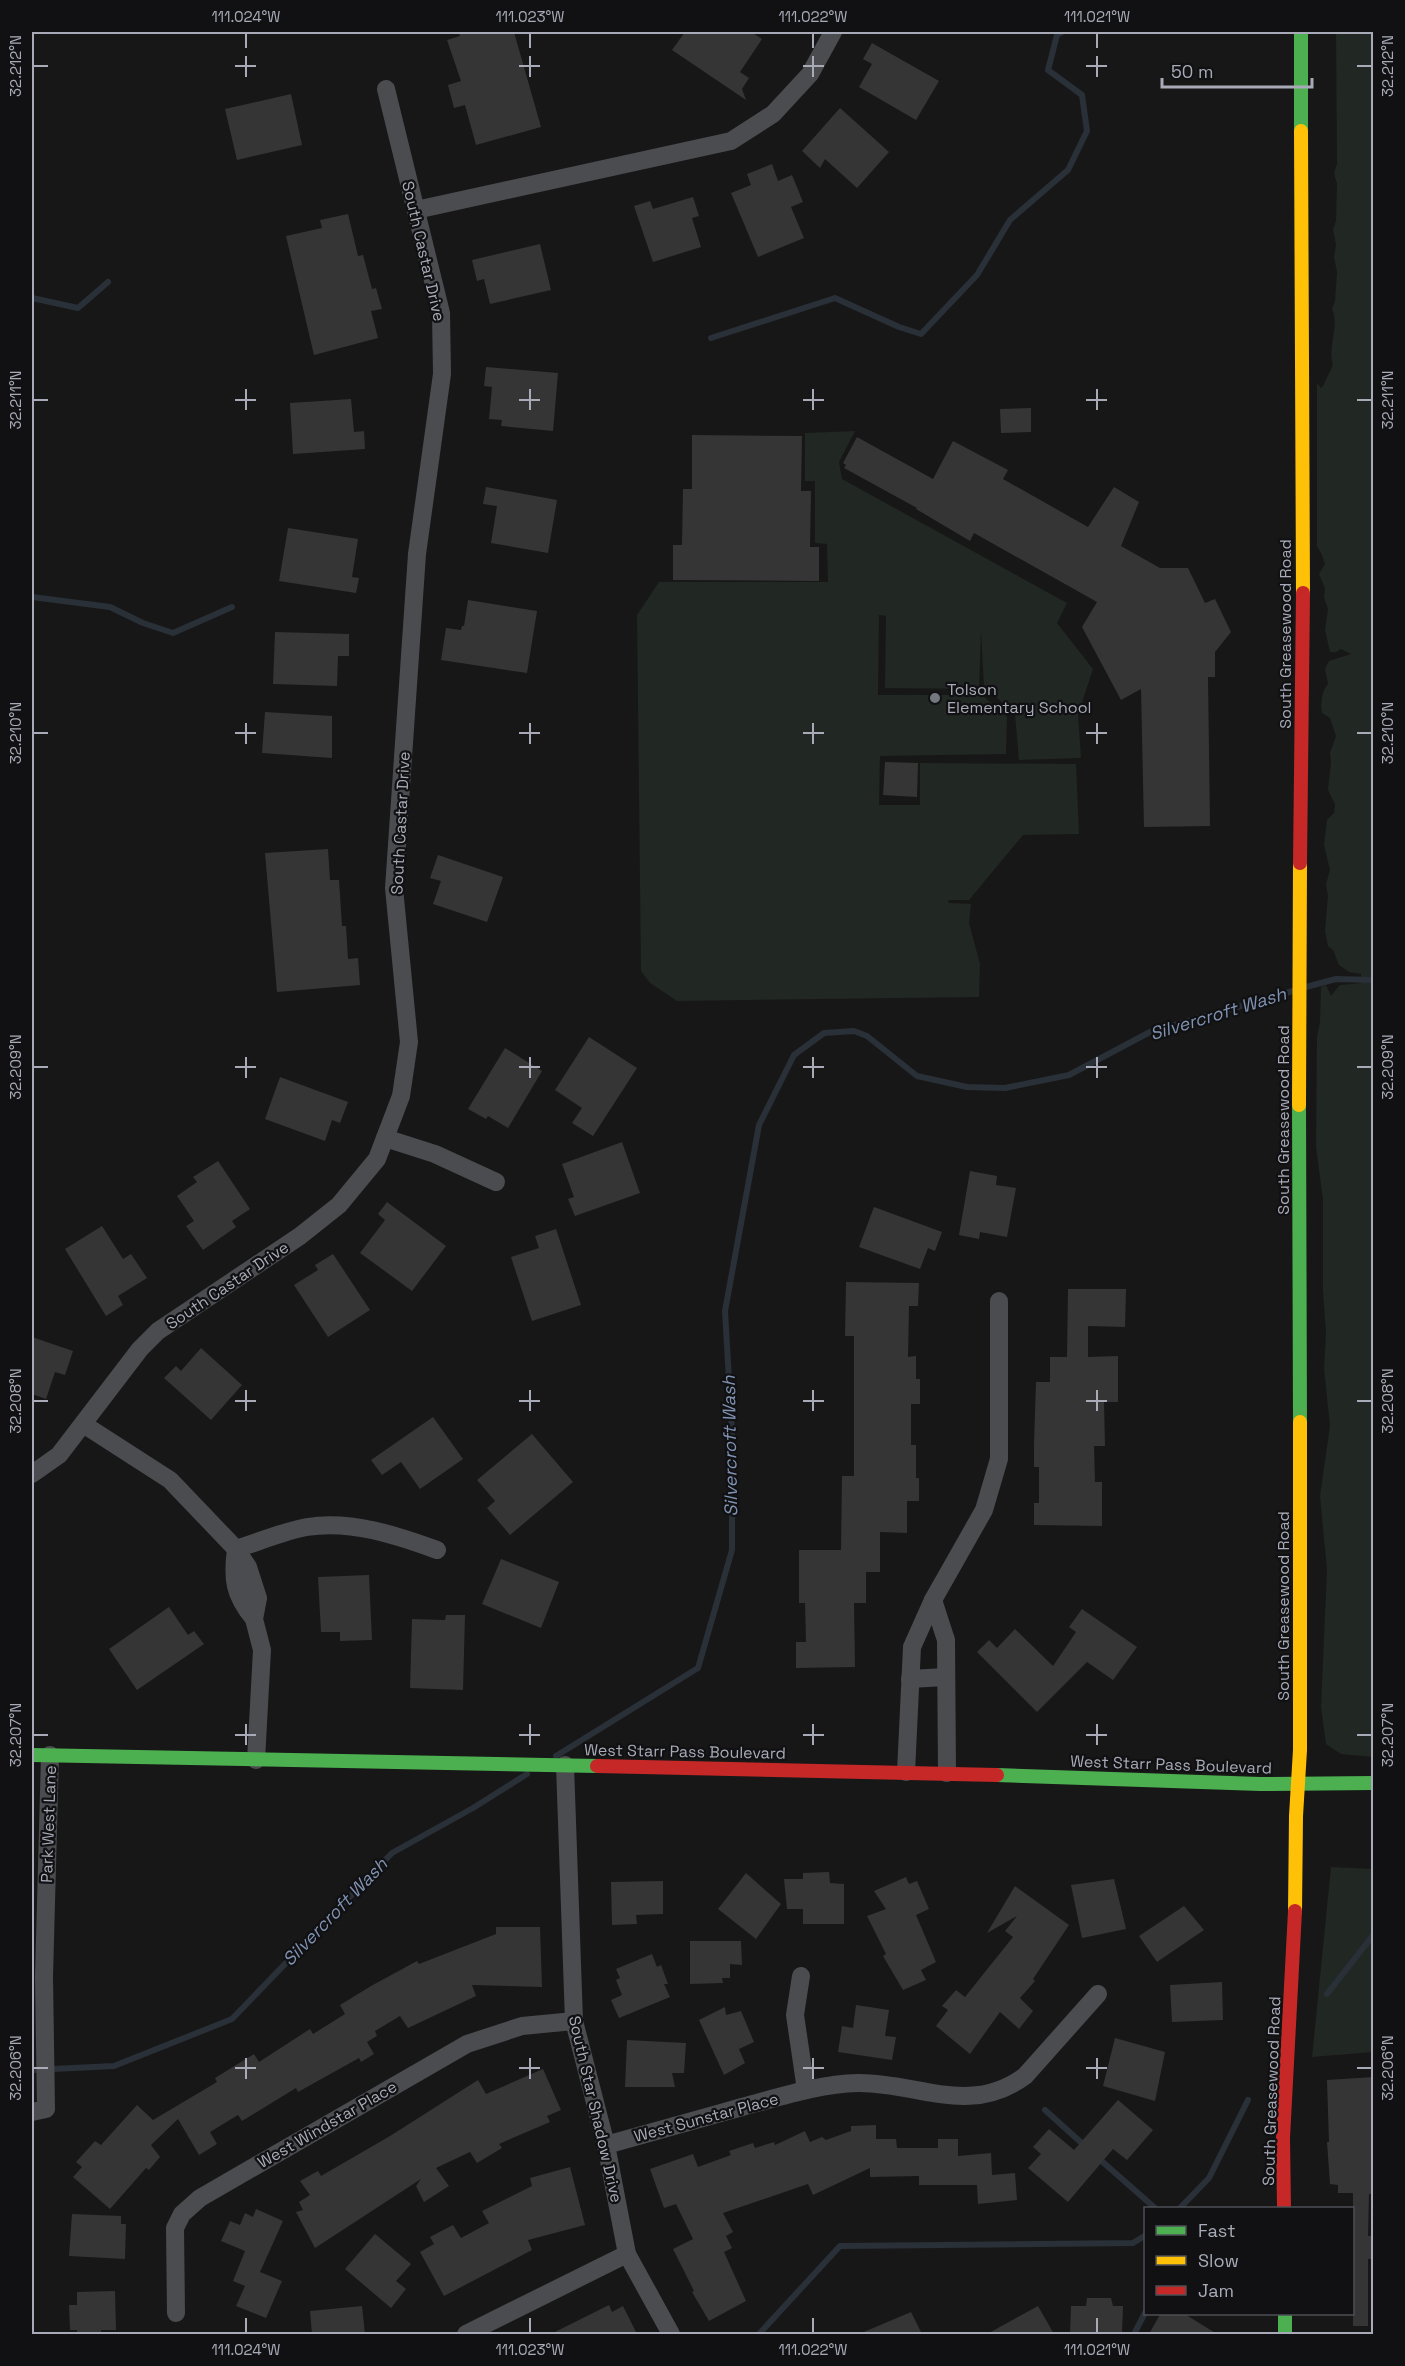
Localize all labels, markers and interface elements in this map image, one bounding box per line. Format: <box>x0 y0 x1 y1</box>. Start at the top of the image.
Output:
text: 111.024°W <box>212 7 280 26</box>
text: 111.023°W <box>496 7 564 26</box>
text: 111.022°W <box>779 7 847 26</box>
text: 111.021°W <box>1064 7 1130 26</box>
text: 32.212°N <box>6 35 25 97</box>
text: 32.212°N <box>1378 35 1397 97</box>
scale bar <box>1162 51 1312 89</box>
text: 50 m <box>1171 60 1213 83</box>
street label: South Castar Drive <box>397 179 450 323</box>
text: 32.211°N <box>6 370 25 430</box>
text: 32.211°N <box>1378 370 1397 430</box>
street label: South Greasewood Road <box>1275 539 1296 729</box>
place label: Tolson Elementary School <box>947 679 1092 718</box>
marker: Tolson Elementary School <box>928 691 942 705</box>
text: 32.210°N <box>6 702 25 764</box>
text: 32.210°N <box>1378 702 1397 764</box>
street label: South Castar Drive <box>386 751 415 895</box>
water label: Silvercroft Wash <box>1147 982 1290 1045</box>
street label: South Greasewood Road <box>1273 1025 1294 1215</box>
text: 32.209°N <box>6 1034 25 1100</box>
text: 32.209°N <box>1378 1034 1397 1100</box>
street label: South Castar Drive <box>162 1237 293 1334</box>
text: 32.208°N <box>6 1368 25 1434</box>
text: 32.208°N <box>1378 1368 1397 1434</box>
water label: Silvercroft Wash <box>717 1374 742 1517</box>
street label: South Greasewood Road <box>1273 1511 1294 1701</box>
text: 32.207°N <box>6 1703 25 1767</box>
text: 32.207°N <box>1378 1703 1397 1767</box>
street label: West Starr Pass Boulevard <box>584 1739 786 1764</box>
street label: West Starr Pass Boulevard <box>1070 1750 1272 1779</box>
street label: Park West Lane <box>36 1765 61 1883</box>
water label: Silvercroft Wash <box>277 1852 393 1970</box>
street label: South Greasewood Road <box>1258 1996 1285 2186</box>
street label: South Star Shadow Drive <box>564 2014 627 2205</box>
text: 32.206°N <box>6 2035 25 2101</box>
text: 32.206°N <box>1378 2035 1397 2101</box>
street label: West Windstar Place <box>254 2076 401 2173</box>
street label: West Sunstar Place <box>632 2088 781 2147</box>
legend <box>1144 2207 1354 2315</box>
text: Fast <box>1198 2219 1235 2242</box>
text: Slow <box>1198 2249 1239 2272</box>
text: Jam <box>1198 2279 1234 2302</box>
text: 111.024°W <box>212 2340 280 2359</box>
text: 111.023°W <box>496 2340 564 2359</box>
text: 111.022°W <box>779 2340 847 2359</box>
text: 111.021°W <box>1064 2340 1130 2359</box>

